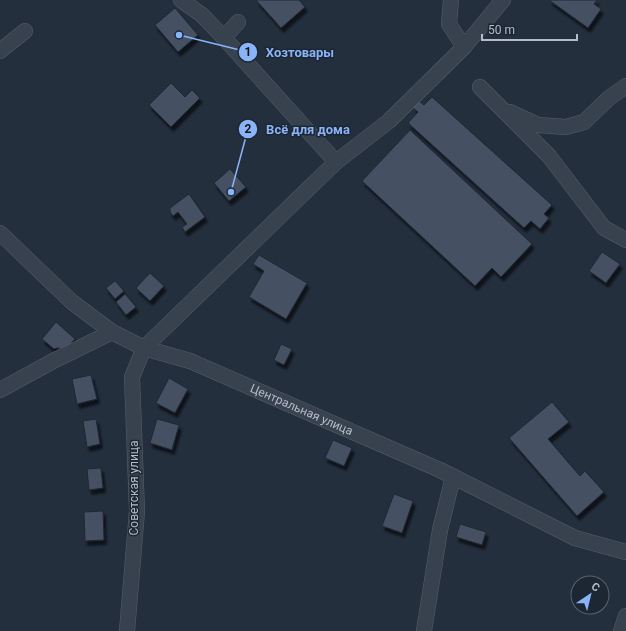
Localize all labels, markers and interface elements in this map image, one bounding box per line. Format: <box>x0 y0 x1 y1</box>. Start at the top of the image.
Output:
scale bar <box>482 16 577 42</box>
text: 50 m <box>488 23 515 37</box>
callout: Хозтовары <box>238 40 342 65</box>
text: 1 <box>245 45 251 59</box>
text: Хозтовары <box>266 45 334 60</box>
callout: Всё для дома <box>238 117 358 142</box>
text: 2 <box>245 122 252 136</box>
text: Всё для дома <box>266 122 350 137</box>
street label: Центральная улица <box>248 381 355 438</box>
street label: Советская улица <box>127 441 141 535</box>
north arrow <box>570 575 610 615</box>
text: С <box>589 580 602 595</box>

